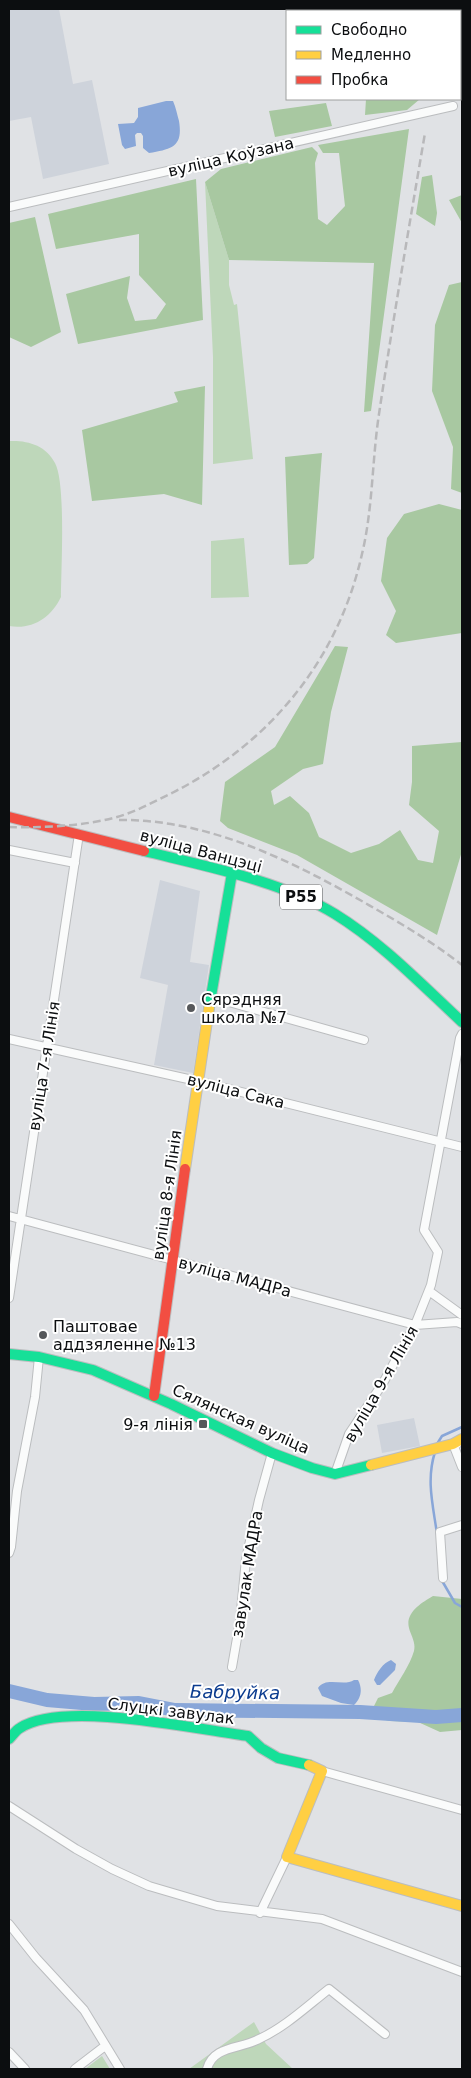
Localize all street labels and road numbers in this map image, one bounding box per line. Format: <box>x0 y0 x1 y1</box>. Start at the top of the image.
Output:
street label: вуліца Коўзана <box>166 133 296 181</box>
street label: вуліца Ванцэці <box>138 826 264 876</box>
road number: Р55 <box>280 884 322 910</box>
street label: вуліца 7-я Лінія <box>24 1000 64 1132</box>
street label: вуліца Сака <box>185 1070 287 1112</box>
street label: вуліца 8-я Лінія <box>148 1129 186 1261</box>
street label: вуліца МАДРа <box>176 1253 294 1301</box>
street label: вуліца 9-я Лінія <box>340 1323 422 1445</box>
street label: Сялянская вуліца <box>169 1380 313 1458</box>
street label: завулак МАДРа <box>228 1509 266 1639</box>
street label: Слуцкі завулак <box>106 1694 236 1728</box>

